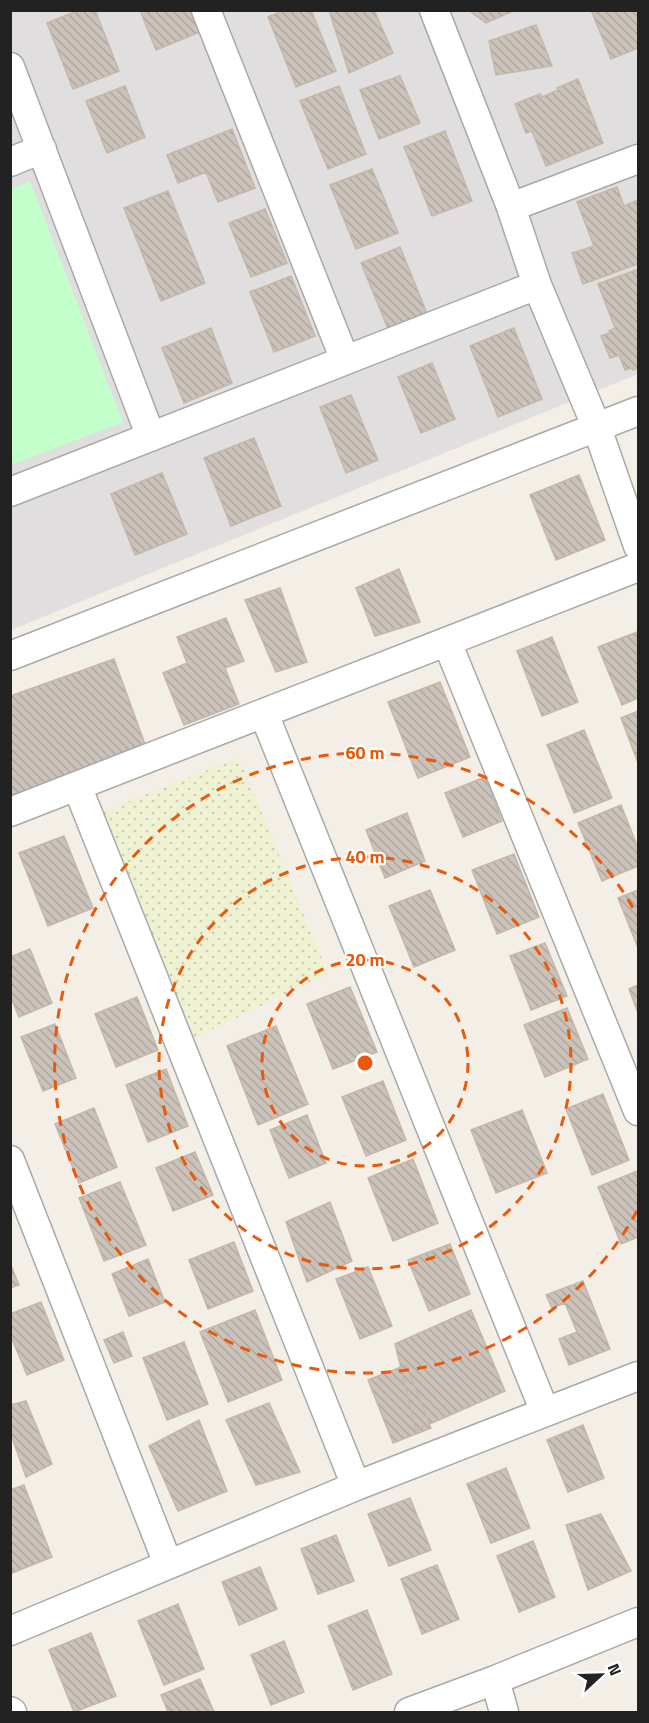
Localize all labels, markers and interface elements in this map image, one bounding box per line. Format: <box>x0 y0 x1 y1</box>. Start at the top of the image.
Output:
text: 60 m <box>345 739 385 766</box>
text: 40 m <box>345 843 385 870</box>
text: 20 m <box>345 946 385 973</box>
centre of rings <box>355 1053 375 1073</box>
north arrow <box>571 1645 631 1705</box>
text: N <box>602 1660 628 1679</box>

